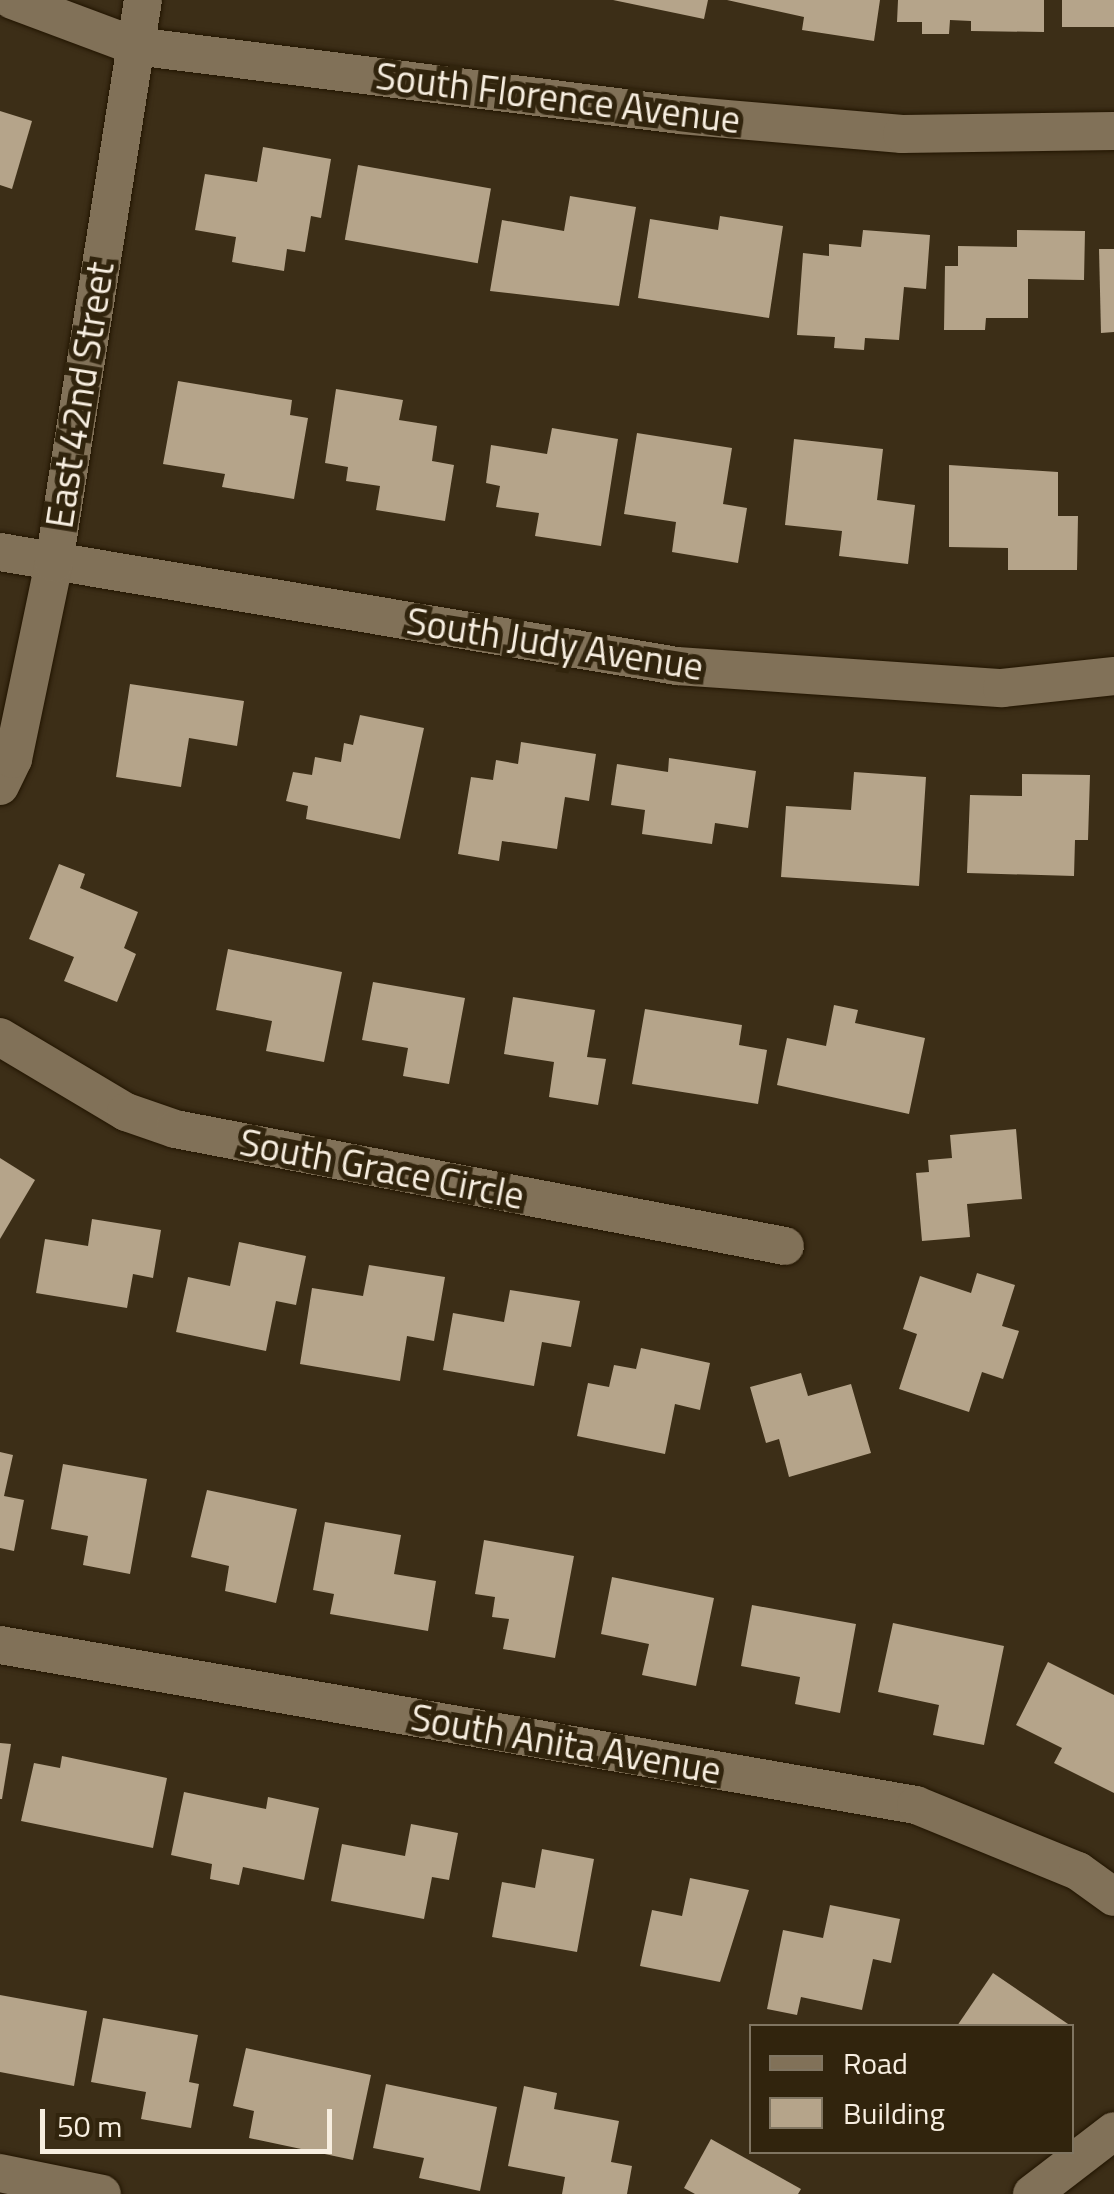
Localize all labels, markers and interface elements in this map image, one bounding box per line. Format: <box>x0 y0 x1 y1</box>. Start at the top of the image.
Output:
street label: South Florence Avenue <box>373 53 743 143</box>
street label: East 42nd Street <box>36 259 124 531</box>
street label: South Judy Avenue <box>403 598 707 690</box>
street label: South Grace Circle <box>236 1119 528 1219</box>
street label: South Anita Avenue <box>407 1694 725 1794</box>
legend <box>749 2024 1074 2154</box>
text: Road <box>843 2040 908 2086</box>
scale bar <box>45 2089 338 2151</box>
text: Building <box>843 2090 945 2136</box>
text: 50 m <box>57 2103 122 2149</box>

